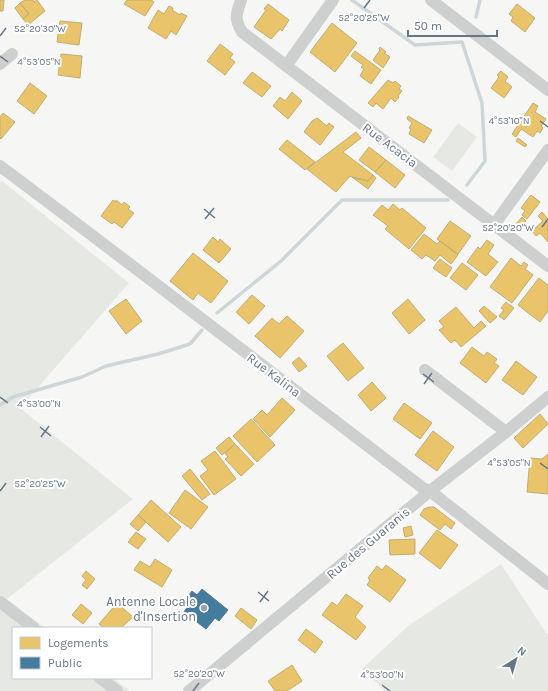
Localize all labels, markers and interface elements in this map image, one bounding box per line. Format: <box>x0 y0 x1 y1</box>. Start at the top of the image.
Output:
text: 52°20'25"W <box>338 12 390 24</box>
scale bar <box>408 12 497 38</box>
text: 50 m <box>414 19 442 33</box>
text: 52°20'30"W <box>14 23 66 35</box>
text: 4°53'05"N <box>17 56 61 68</box>
text: 4°53'10"N <box>488 115 530 127</box>
street label: Rue Acacia <box>360 120 420 170</box>
text: 52°20'20"W <box>482 222 534 234</box>
street label: Rue Kalina <box>244 350 304 400</box>
text: 4°53'00"N <box>17 398 61 410</box>
text: 4°53'05"N <box>487 457 531 469</box>
text: 52°20'25"W <box>14 478 66 490</box>
street label: Rue des Guaranis <box>323 504 413 582</box>
place label: Antenne Locale d'Insertion <box>106 594 196 624</box>
marker: Antenne Locale d'Insertion <box>199 603 209 613</box>
legend <box>12 627 152 679</box>
text: Logements <box>48 636 109 650</box>
north arrow <box>496 639 536 679</box>
text: N <box>515 644 529 659</box>
text: Public <box>48 656 82 670</box>
text: 52°20'20"W <box>173 668 225 680</box>
text: 4°53'00"N <box>360 669 404 681</box>

